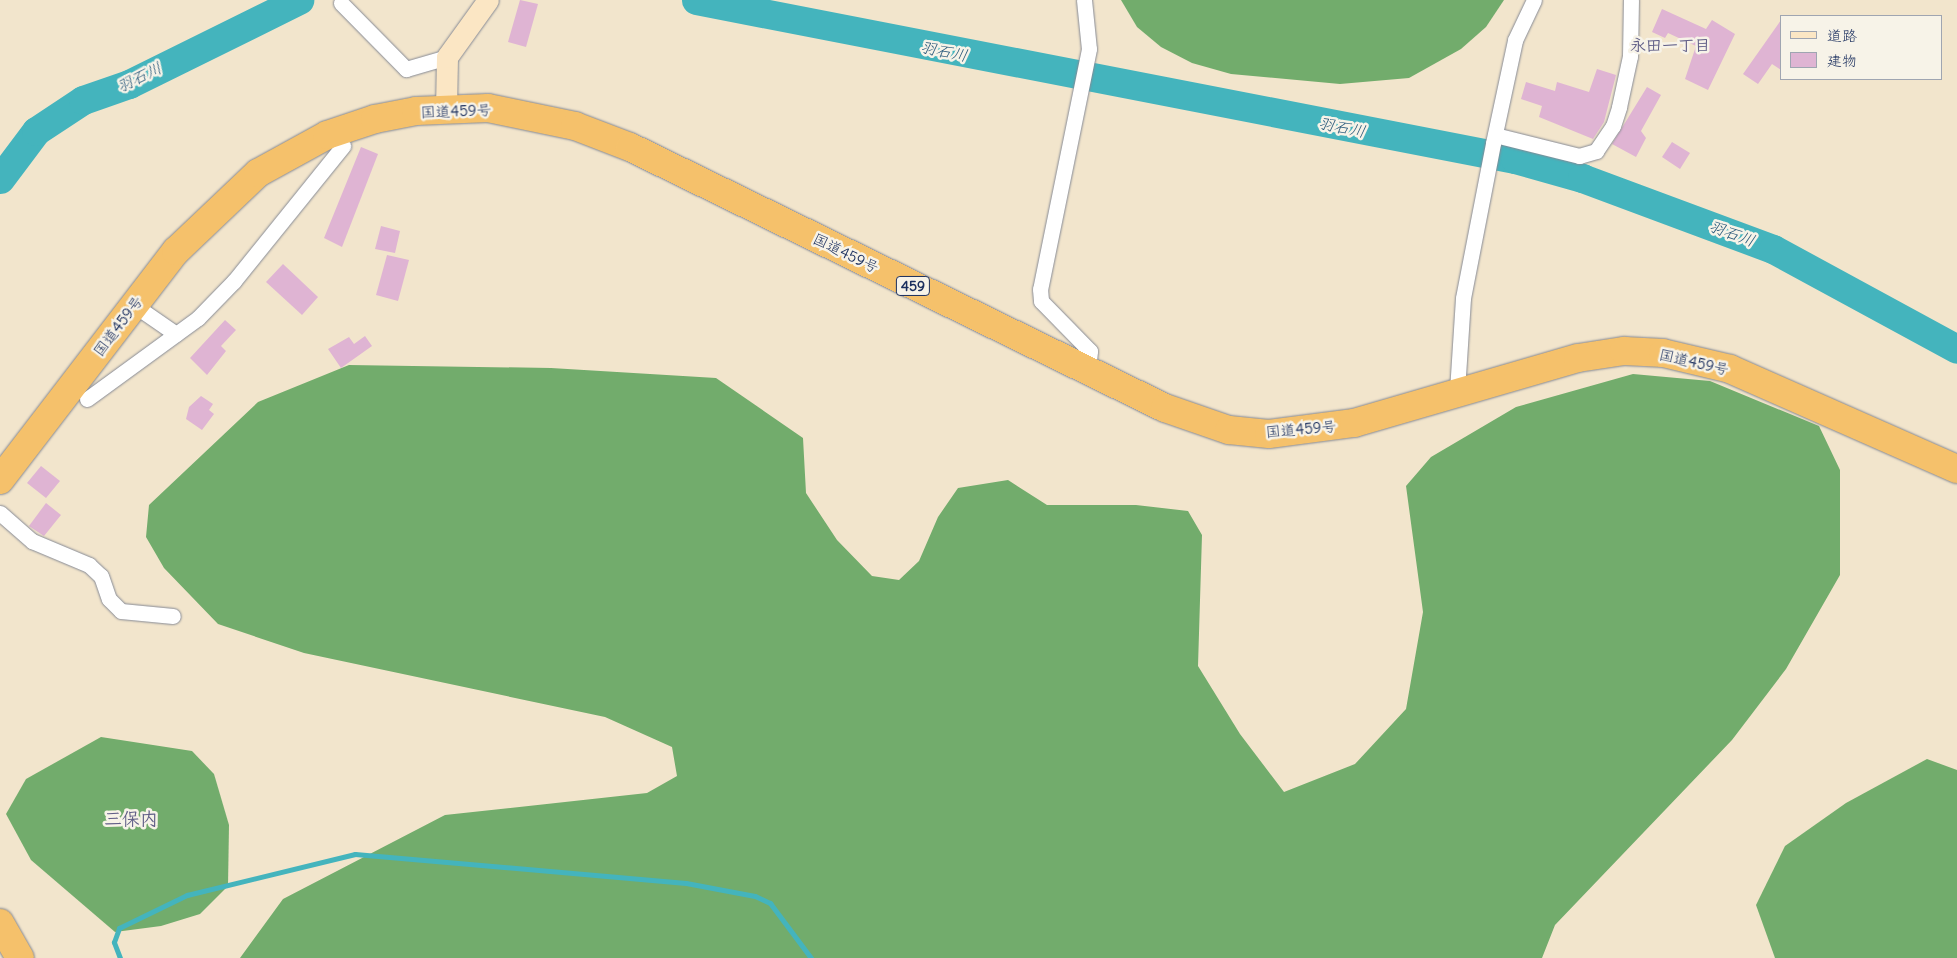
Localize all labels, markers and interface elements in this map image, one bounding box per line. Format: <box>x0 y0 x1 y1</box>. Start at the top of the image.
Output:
legend <box>1780 15 1942 80</box>
text: 道路 <box>1827 26 1857 45</box>
district label: 永田一丁目 <box>1630 35 1710 55</box>
water label: 羽石川 <box>919 37 969 65</box>
text: 建物 <box>1827 51 1857 70</box>
water label: 羽石川 <box>113 58 165 96</box>
street label: 国道459号 <box>420 101 492 121</box>
water label: 羽石川 <box>1317 113 1367 141</box>
water label: 羽石川 <box>1706 216 1758 250</box>
street label: 国道459号 <box>810 229 882 277</box>
road number: 459 <box>896 274 930 298</box>
street label: 国道459号 <box>89 292 147 360</box>
street label: 国道459号 <box>1657 345 1731 379</box>
street label: 国道459号 <box>1265 417 1337 441</box>
district label: 三保内 <box>104 808 158 830</box>

